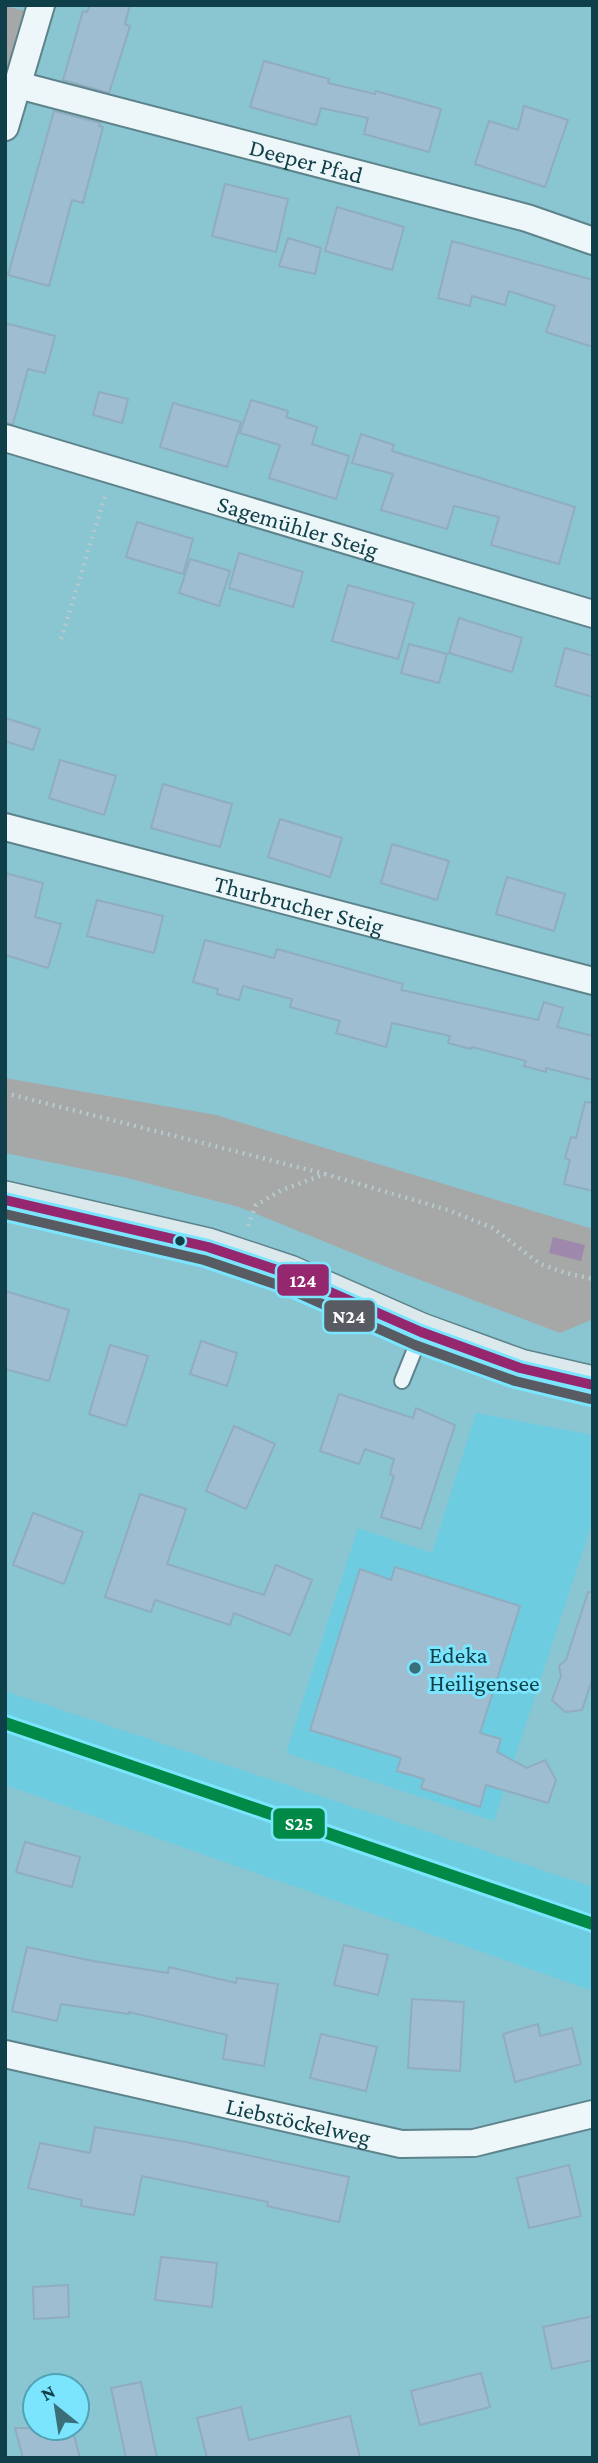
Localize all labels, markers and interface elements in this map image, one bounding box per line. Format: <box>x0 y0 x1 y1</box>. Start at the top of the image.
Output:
street label: Deeper Pfad <box>247 133 366 188</box>
street label: Sagemühler Steig <box>214 489 382 563</box>
street label: Thurbrucher Steig <box>211 869 387 939</box>
unlabelled marker <box>173 1234 187 1248</box>
line badge: 124 <box>276 1263 330 1297</box>
text: 124 <box>289 1270 317 1291</box>
line badge: N24 <box>323 1299 376 1333</box>
text: N24 <box>333 1306 365 1327</box>
place label: Edeka Heiligensee <box>429 1641 540 1696</box>
marker: Edeka Heiligensee <box>407 1660 423 1676</box>
line badge: S25 <box>272 1807 326 1840</box>
text: S25 <box>285 1813 313 1834</box>
street label: Liebstöckelweg <box>223 2091 374 2150</box>
north arrow <box>21 2372 91 2442</box>
text: N <box>37 2380 59 2405</box>

